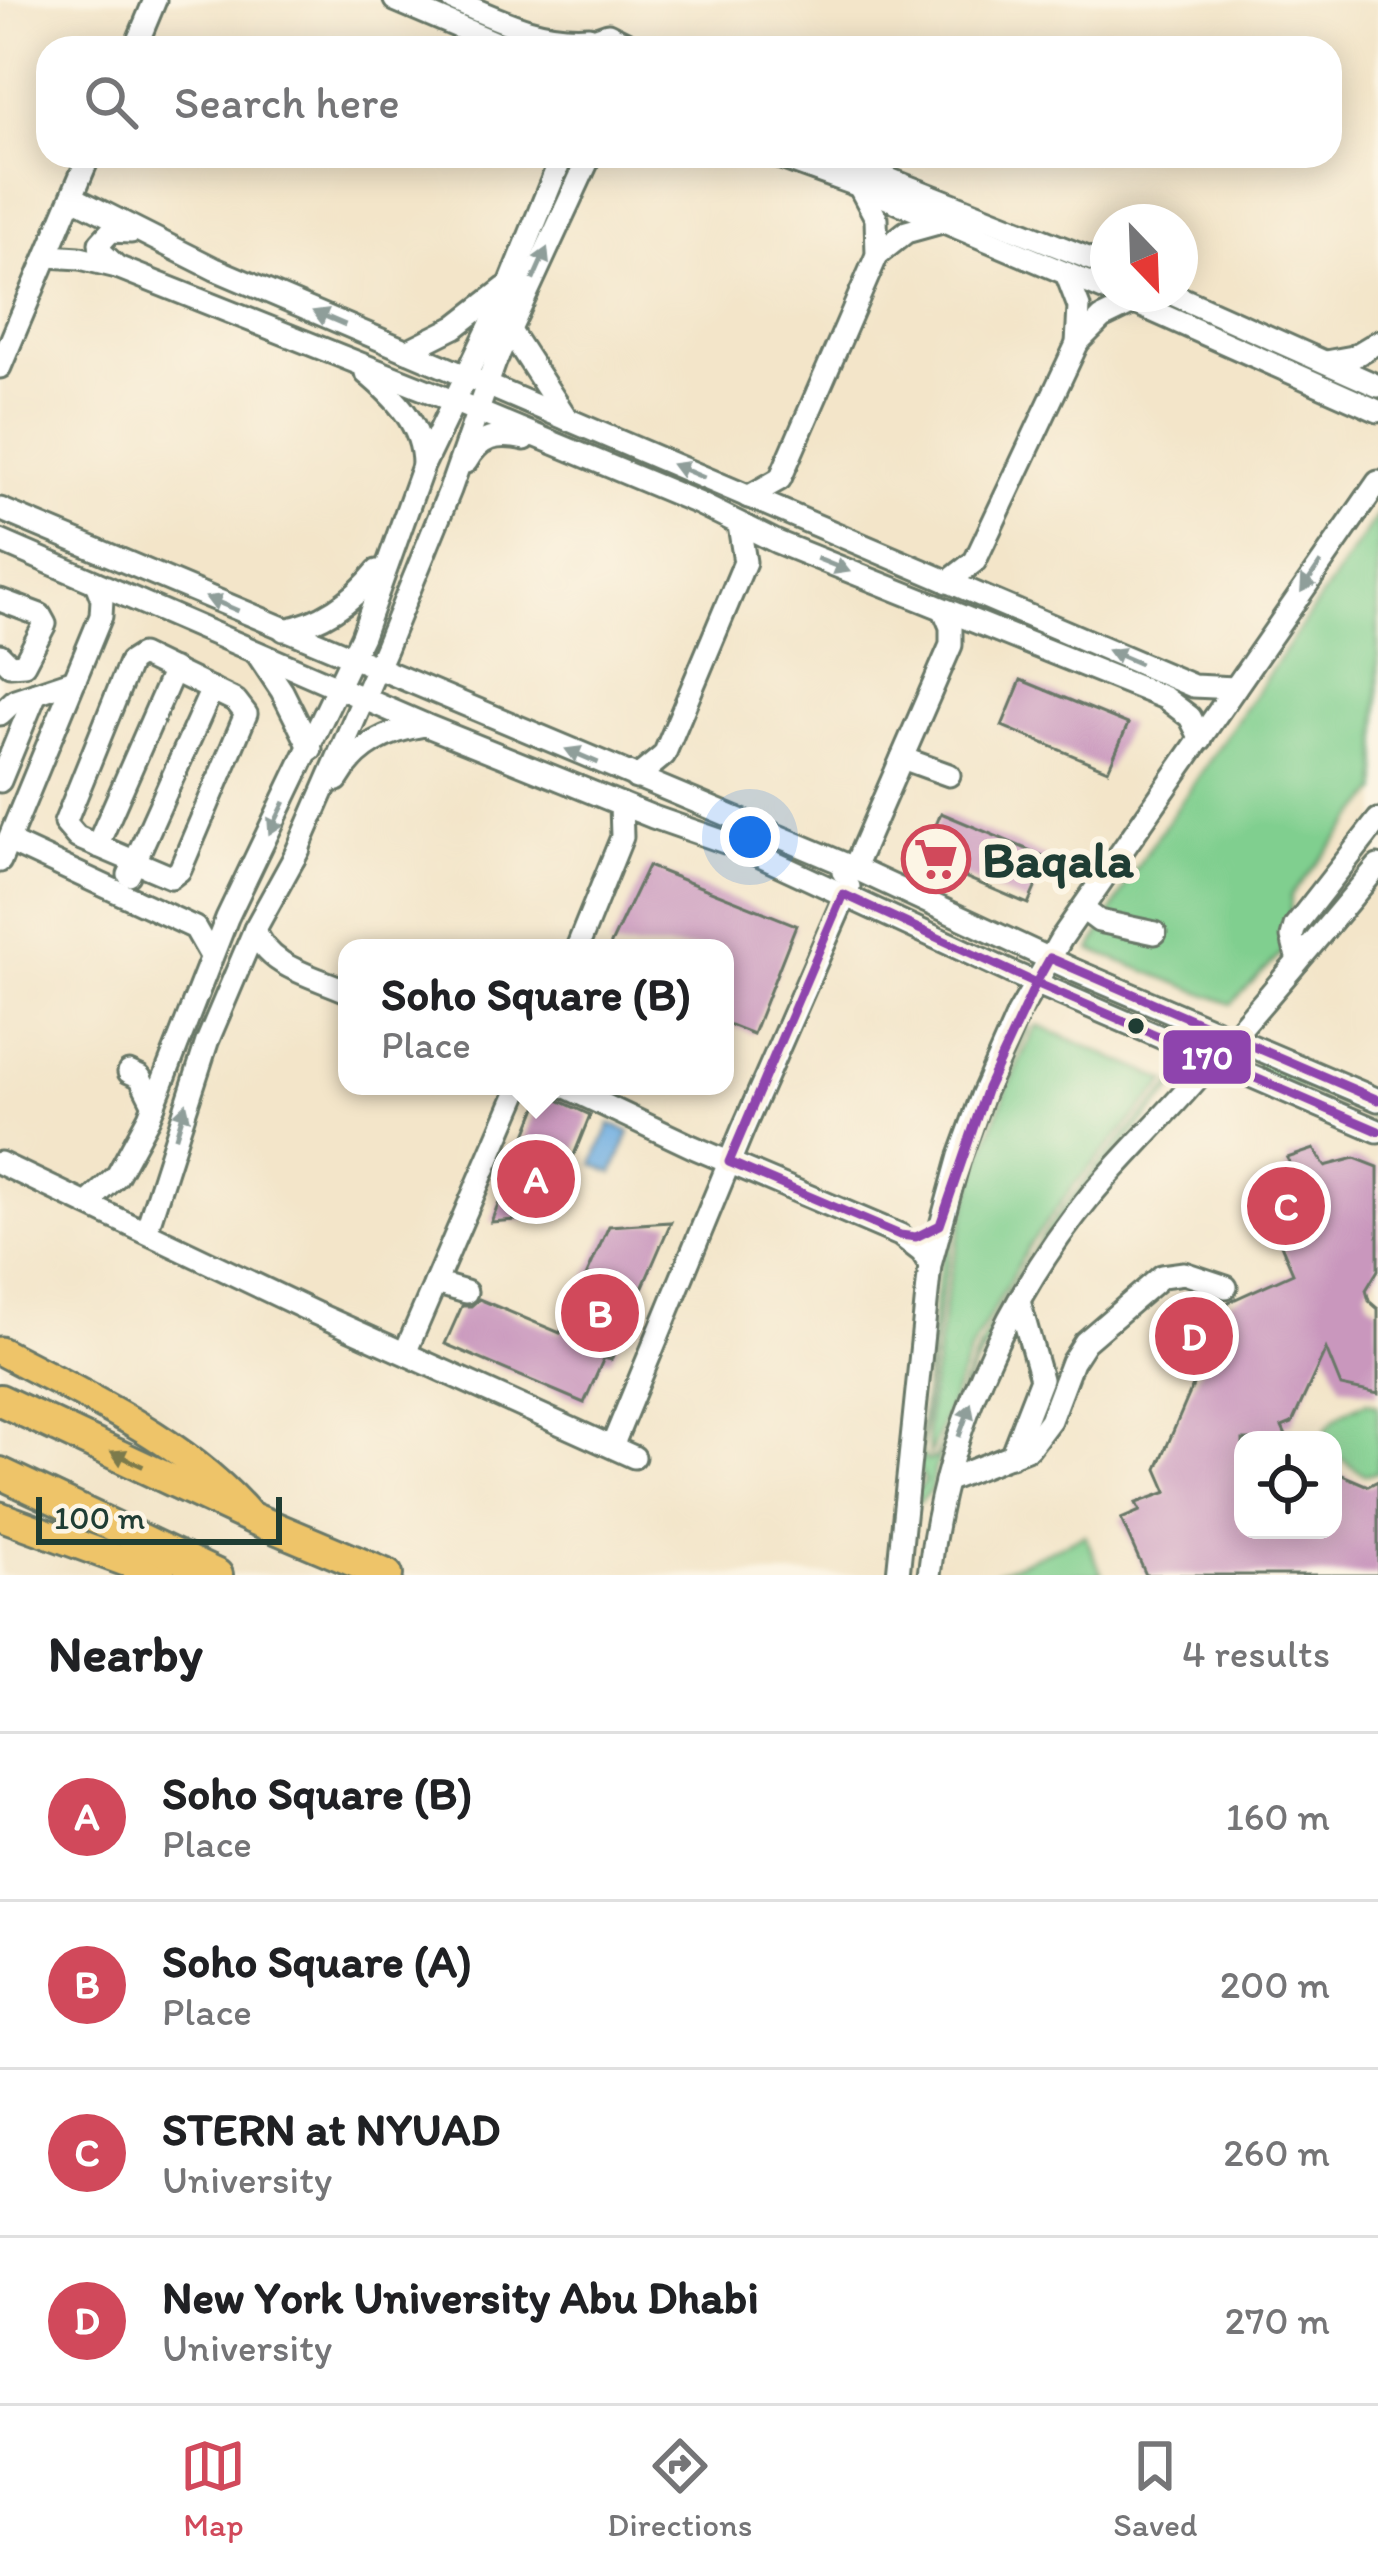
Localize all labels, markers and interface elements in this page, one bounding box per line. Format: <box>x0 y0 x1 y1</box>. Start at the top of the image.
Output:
search box <box>36 36 1342 168</box>
icon: search <box>78 69 144 135</box>
text: Search here <box>174 75 400 129</box>
north arrow <box>1090 204 1198 312</box>
one-way arrow <box>530 246 550 281</box>
one-way arrow <box>311 308 347 327</box>
one-way arrow <box>670 461 705 481</box>
one-way arrow <box>815 556 851 575</box>
one-way arrow <box>1300 561 1323 594</box>
one-way arrow <box>204 594 240 613</box>
one-way arrow <box>1106 647 1142 666</box>
one-way arrow <box>563 746 599 765</box>
one-way arrow <box>267 801 287 835</box>
your location <box>720 807 780 867</box>
supermarket icon: Baqala <box>901 824 971 894</box>
place label: Baqala <box>982 829 1134 890</box>
popup <box>338 939 734 1095</box>
text: Soho Square (B) <box>381 967 691 1021</box>
unlabelled marker <box>1125 1015 1147 1037</box>
text: Place <box>381 1021 471 1068</box>
line badge: 170 <box>1161 1028 1253 1086</box>
text: 170 <box>1181 1038 1233 1077</box>
one-way arrow <box>173 1101 192 1138</box>
pin: A <box>497 1134 575 1224</box>
pin: C <box>1247 1161 1325 1251</box>
pin: B <box>561 1268 639 1358</box>
pin: D <box>1155 1291 1233 1381</box>
one-way arrow <box>957 1402 975 1438</box>
map controls <box>1234 1431 1342 1539</box>
button: locate <box>1234 1431 1342 1539</box>
one-way arrow <box>109 1449 144 1469</box>
scale bar <box>36 1491 282 1544</box>
text: 100 m <box>54 1498 145 1537</box>
text: Nearby <box>48 1623 203 1684</box>
text: 4 results <box>1182 1630 1330 1677</box>
text: Soho Square (B) <box>162 1766 472 1820</box>
text: A <box>75 1793 99 1840</box>
text: 160 m <box>1226 1793 1330 1840</box>
text: Place <box>162 1820 252 1867</box>
text: Soho Square (A) <box>162 1934 472 1988</box>
text: B <box>74 1961 100 2008</box>
text: 200 m <box>1220 1961 1330 2008</box>
text: Place <box>162 1988 252 2035</box>
text: STERN at NYUAD <box>162 2102 500 2156</box>
text: C <box>74 2129 100 2176</box>
text: 260 m <box>1223 2129 1330 2176</box>
text: University <box>162 2156 332 2203</box>
text: New York University Abu Dhabi <box>162 2270 759 2324</box>
text: D <box>74 2297 100 2344</box>
text: 270 m <box>1225 2297 1330 2344</box>
text: University <box>162 2324 332 2371</box>
tab: Map <box>180 2433 246 2544</box>
tab: Directions <box>607 2433 752 2544</box>
tab: Saved <box>1113 2433 1198 2544</box>

